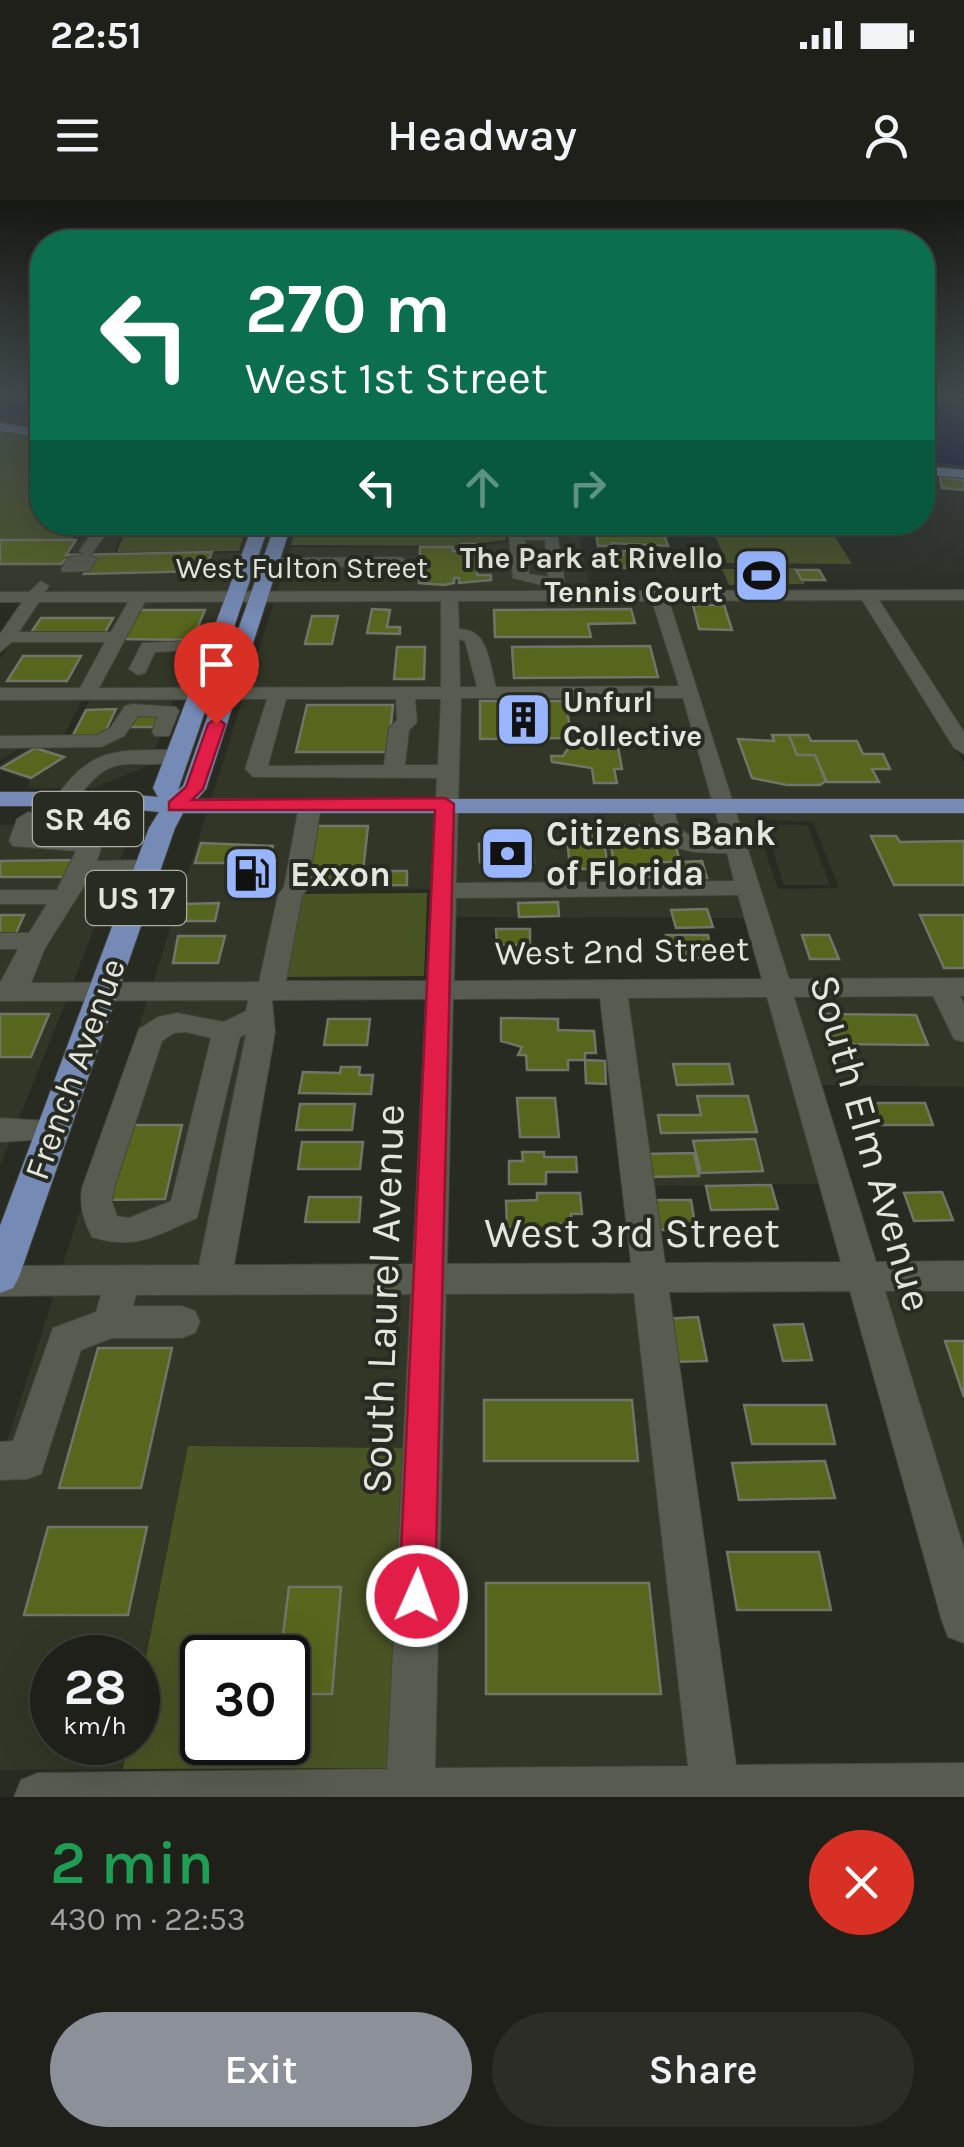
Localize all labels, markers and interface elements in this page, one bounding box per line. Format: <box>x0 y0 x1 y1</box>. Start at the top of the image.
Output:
text: 22:51 <box>50 13 142 58</box>
icon: menu <box>50 108 105 163</box>
icon: person <box>859 108 914 163</box>
text: Headway <box>387 109 577 161</box>
text: 270 m <box>245 268 451 350</box>
icon: left <box>80 270 210 400</box>
text: West 1st Street <box>245 352 548 404</box>
icon: left <box>350 460 405 515</box>
icon: ahead <box>455 460 510 515</box>
icon: right <box>560 460 615 515</box>
place label: The Park at Rivello Tennis Court <box>460 540 723 610</box>
sports icon: The Park at Rivello Tennis Court <box>732 545 792 605</box>
street label: West Fulton Street <box>176 550 428 586</box>
pin <box>174 622 259 725</box>
icon: arrive <box>189 637 244 692</box>
place label: Unfurl Collective <box>563 684 702 754</box>
building icon: Unfurl Collective <box>494 689 554 749</box>
road number: SR 46 <box>33 792 143 846</box>
place label: Citizens Bank of Florida <box>546 813 776 894</box>
bank icon: Citizens Bank of Florida <box>477 823 537 883</box>
fuel station icon: Exxon <box>221 844 281 904</box>
place label: Exxon <box>290 854 391 895</box>
road number: US 17 <box>86 871 186 925</box>
street label: West 2nd Street <box>494 928 750 974</box>
street label: French Avenue <box>16 953 134 1185</box>
street label: South Elm Avenue <box>799 969 943 1317</box>
street label: South Laurel Avenue <box>351 1103 415 1495</box>
street label: West 3rd Street <box>484 1208 780 1258</box>
position arrow <box>365 1544 469 1648</box>
speed limit sign: 30 <box>180 1635 310 1765</box>
text: 28 <box>64 1658 126 1717</box>
text: km/h <box>63 1711 127 1740</box>
text: 2 min <box>50 1828 214 1898</box>
button: close <box>809 1830 914 1935</box>
text: 430 m · 22:53 <box>50 1901 246 1938</box>
button: Exit <box>50 2012 472 2127</box>
button: Share <box>492 2012 914 2127</box>

